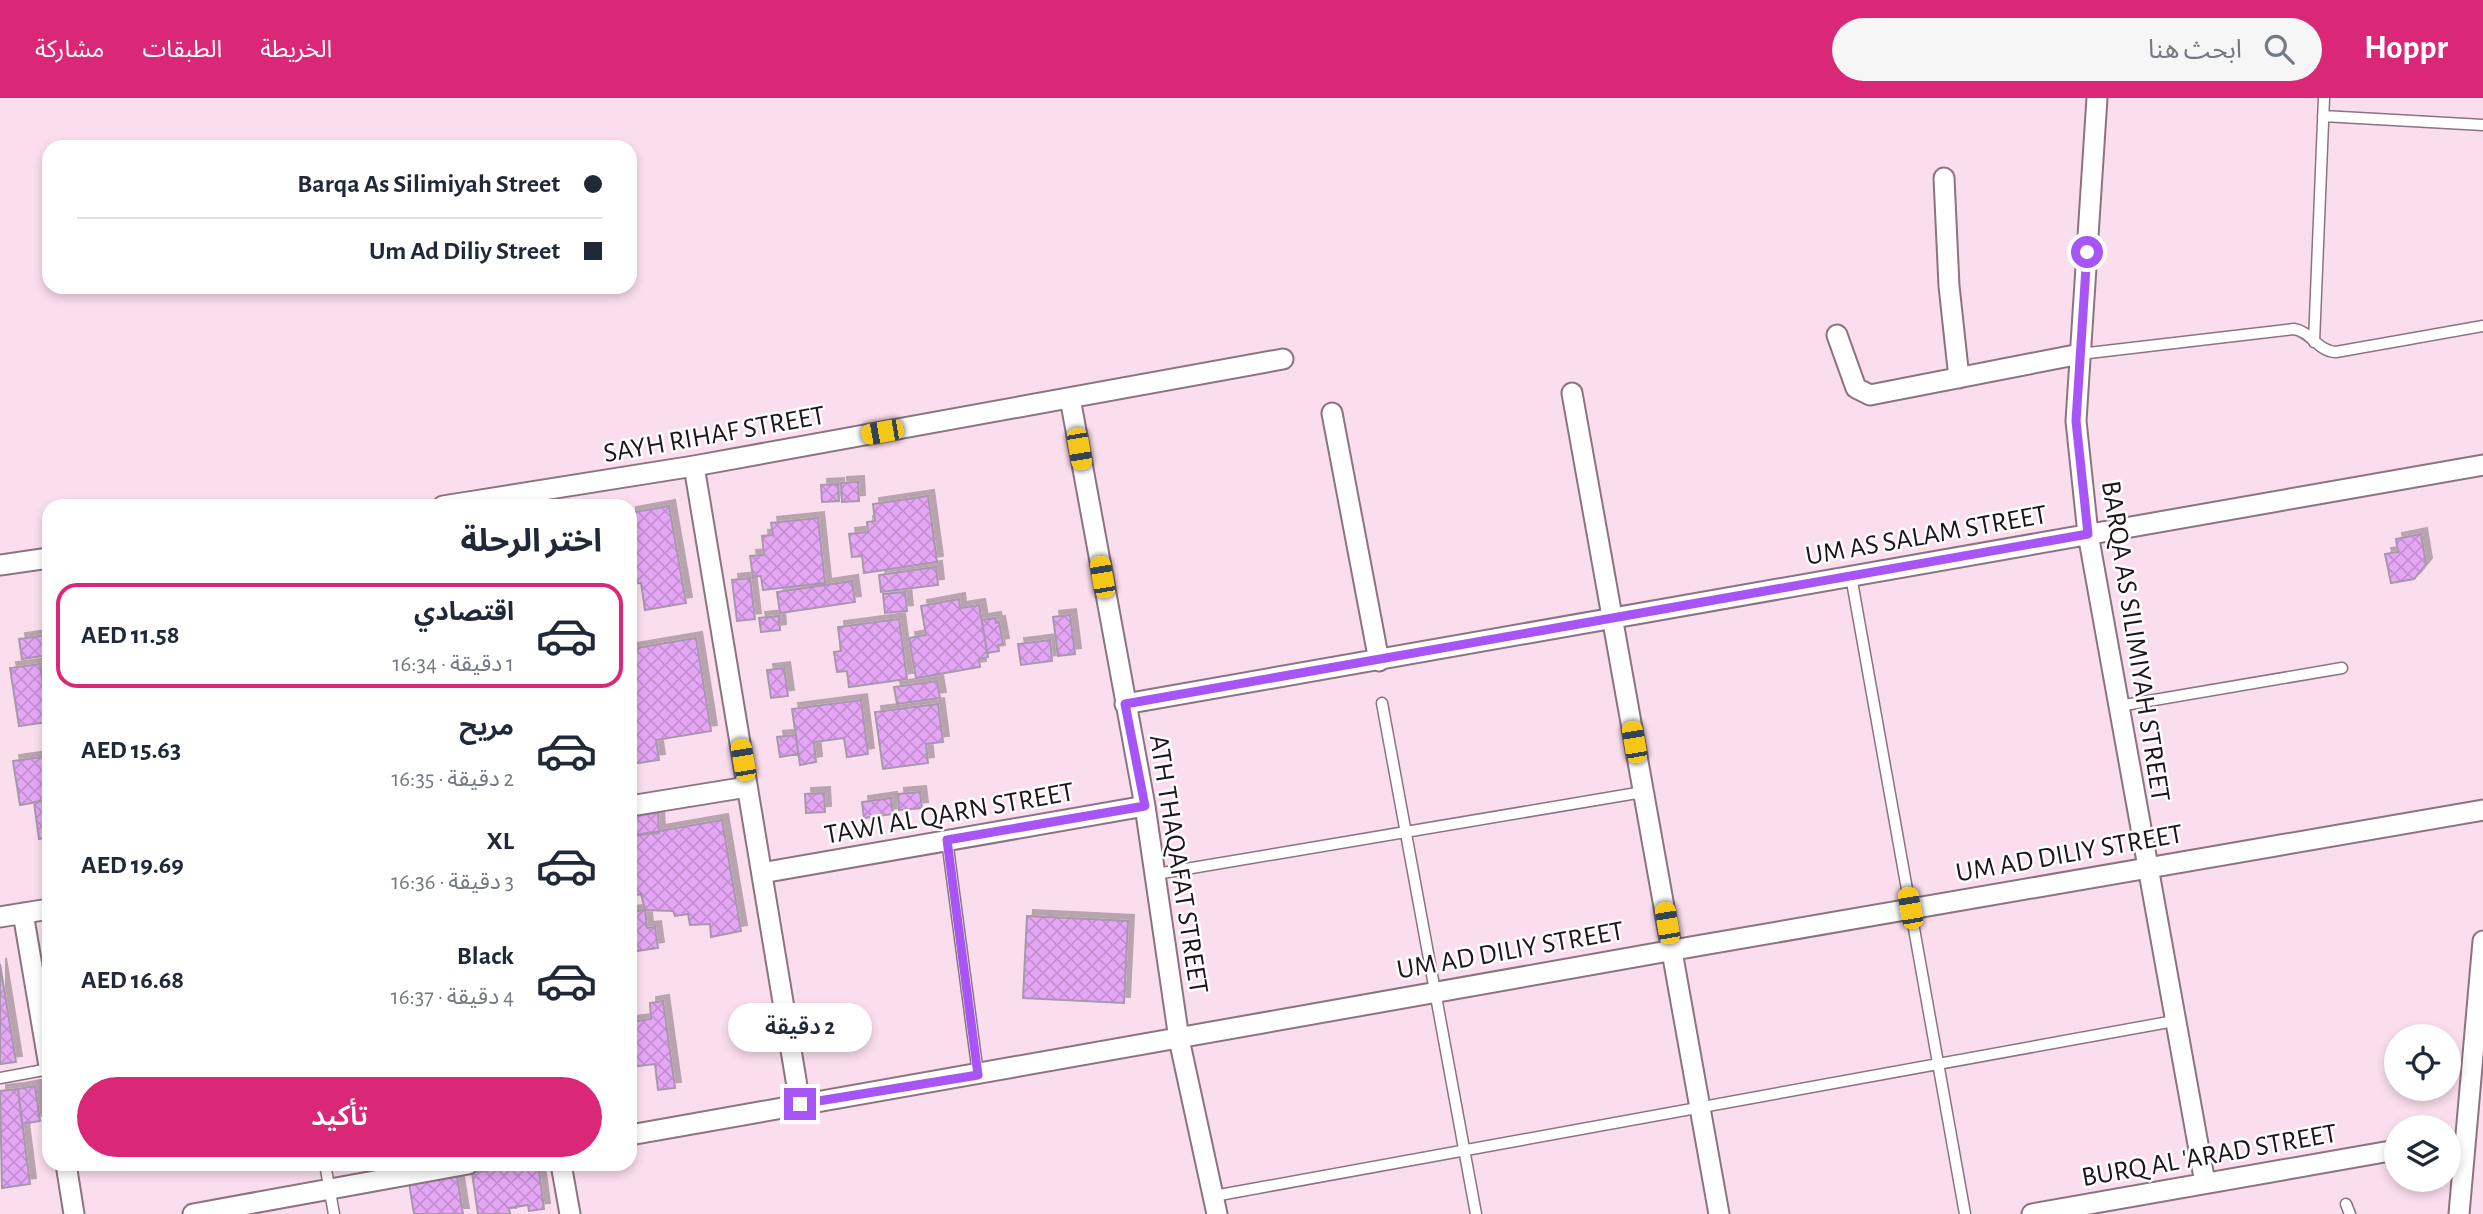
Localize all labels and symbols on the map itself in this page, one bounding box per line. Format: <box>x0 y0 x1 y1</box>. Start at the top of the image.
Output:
route start <box>2071 236 2103 268</box>
street label: SAYH RIHAF STREET <box>601 402 828 468</box>
car <box>860 418 905 446</box>
car <box>1066 426 1093 472</box>
street label: BARQA AS SILIMIYAH STREET <box>2096 479 2174 804</box>
street label: UM AS SALAM STREET <box>1803 501 2050 571</box>
car <box>1089 554 1116 600</box>
car <box>1621 719 1648 765</box>
street label: ATH THAQAFAT STREET <box>1144 733 1212 996</box>
car <box>730 737 757 783</box>
street label: TAWI AL QARN STREET <box>822 778 1077 850</box>
street label: UM AD DILIY STREET <box>1954 820 2185 888</box>
car <box>1897 885 1924 931</box>
car <box>1654 900 1681 946</box>
street label: UM AD DILIY STREET <box>1395 917 1626 985</box>
callout: 2 دقيقة <box>728 1002 872 1052</box>
route end <box>784 1088 816 1120</box>
street label: BURQ AL 'ARAD STREET <box>2079 1120 2340 1192</box>

